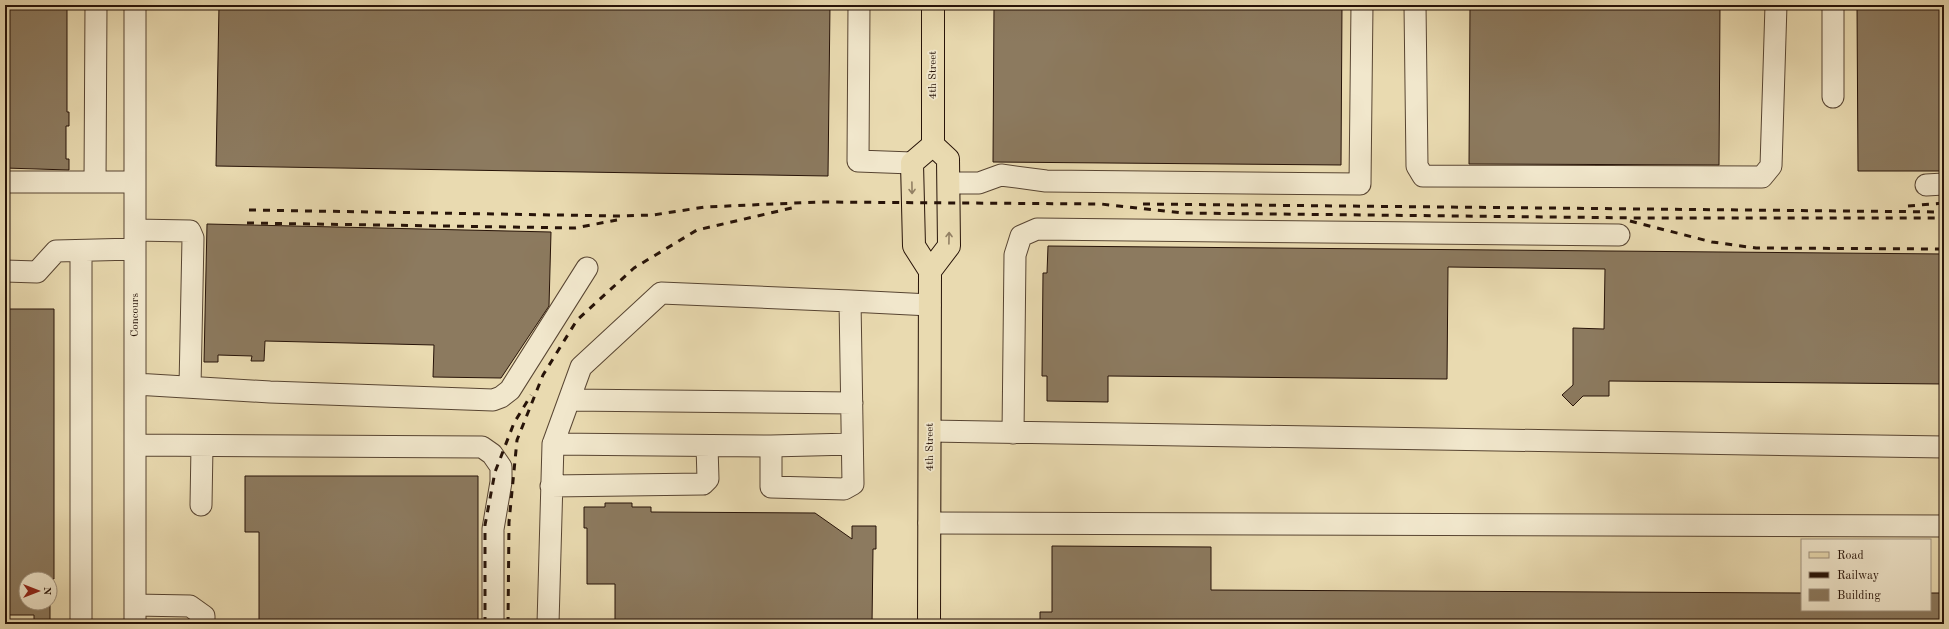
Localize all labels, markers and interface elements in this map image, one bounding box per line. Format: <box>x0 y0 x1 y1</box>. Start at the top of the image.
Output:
street label: 4th Street <box>928 51 939 99</box>
one-way arrow <box>909 181 916 194</box>
one-way arrow <box>945 232 953 245</box>
street label: Concours <box>130 293 141 337</box>
street label: 4th Street <box>925 423 936 471</box>
legend <box>1801 539 1931 611</box>
text: Road <box>1837 550 1864 562</box>
text: Railway <box>1837 570 1880 582</box>
north arrow <box>18 571 58 611</box>
text: N <box>41 587 52 596</box>
text: Building <box>1837 590 1881 602</box>

